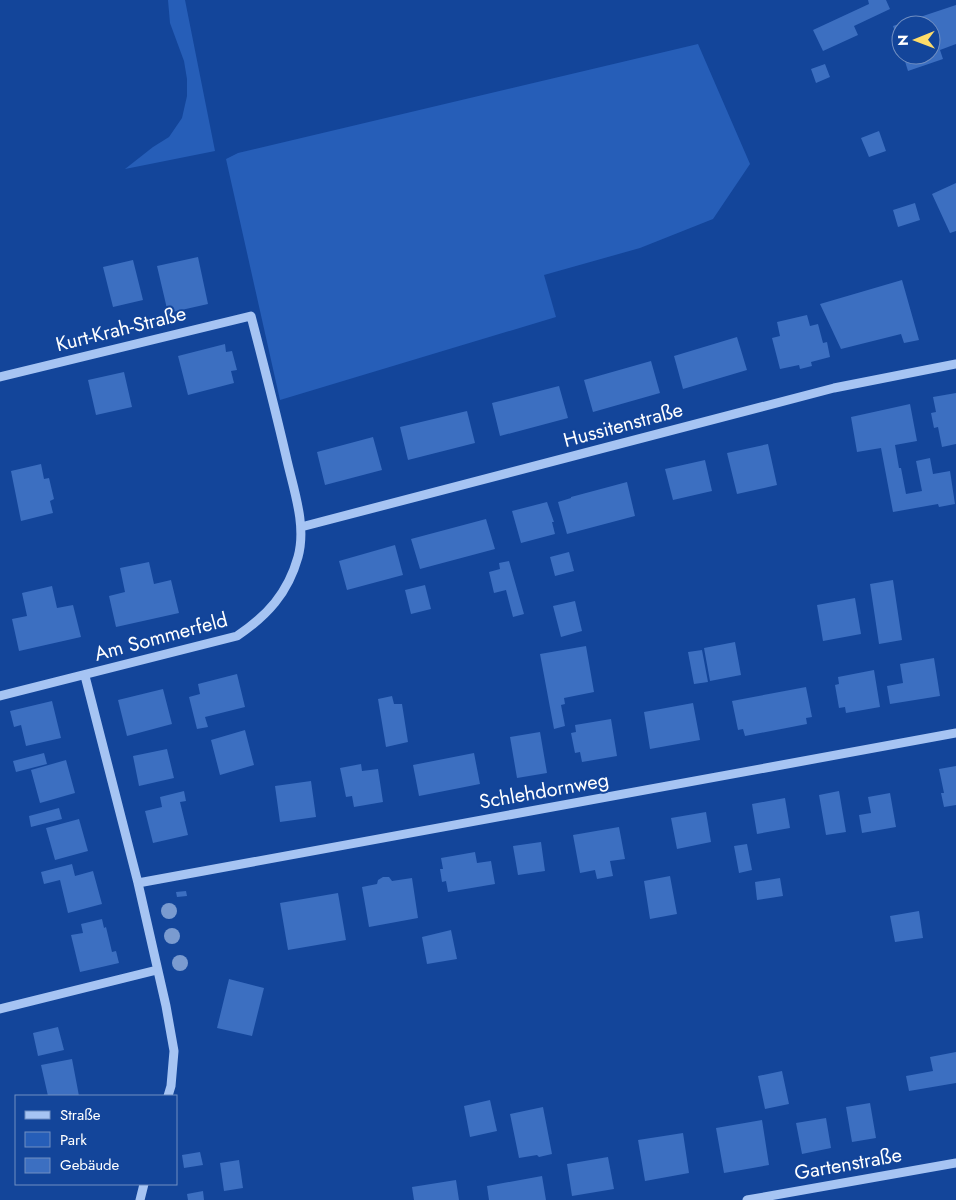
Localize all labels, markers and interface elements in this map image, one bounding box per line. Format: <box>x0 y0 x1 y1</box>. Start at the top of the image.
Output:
north arrow <box>891 15 941 65</box>
text: N <box>893 34 913 46</box>
street label: Kurt-Krah-Straße <box>53 299 189 359</box>
street label: Hussitenstraße <box>560 395 686 455</box>
street label: Am Sommerfeld <box>91 605 231 669</box>
street label: Schlehdornweg <box>477 765 611 817</box>
legend <box>15 1095 178 1185</box>
text: Straße <box>60 1104 101 1126</box>
text: Park <box>60 1129 87 1151</box>
street label: Gartenstraße <box>792 1140 904 1188</box>
text: Gebäude <box>60 1154 120 1176</box>

